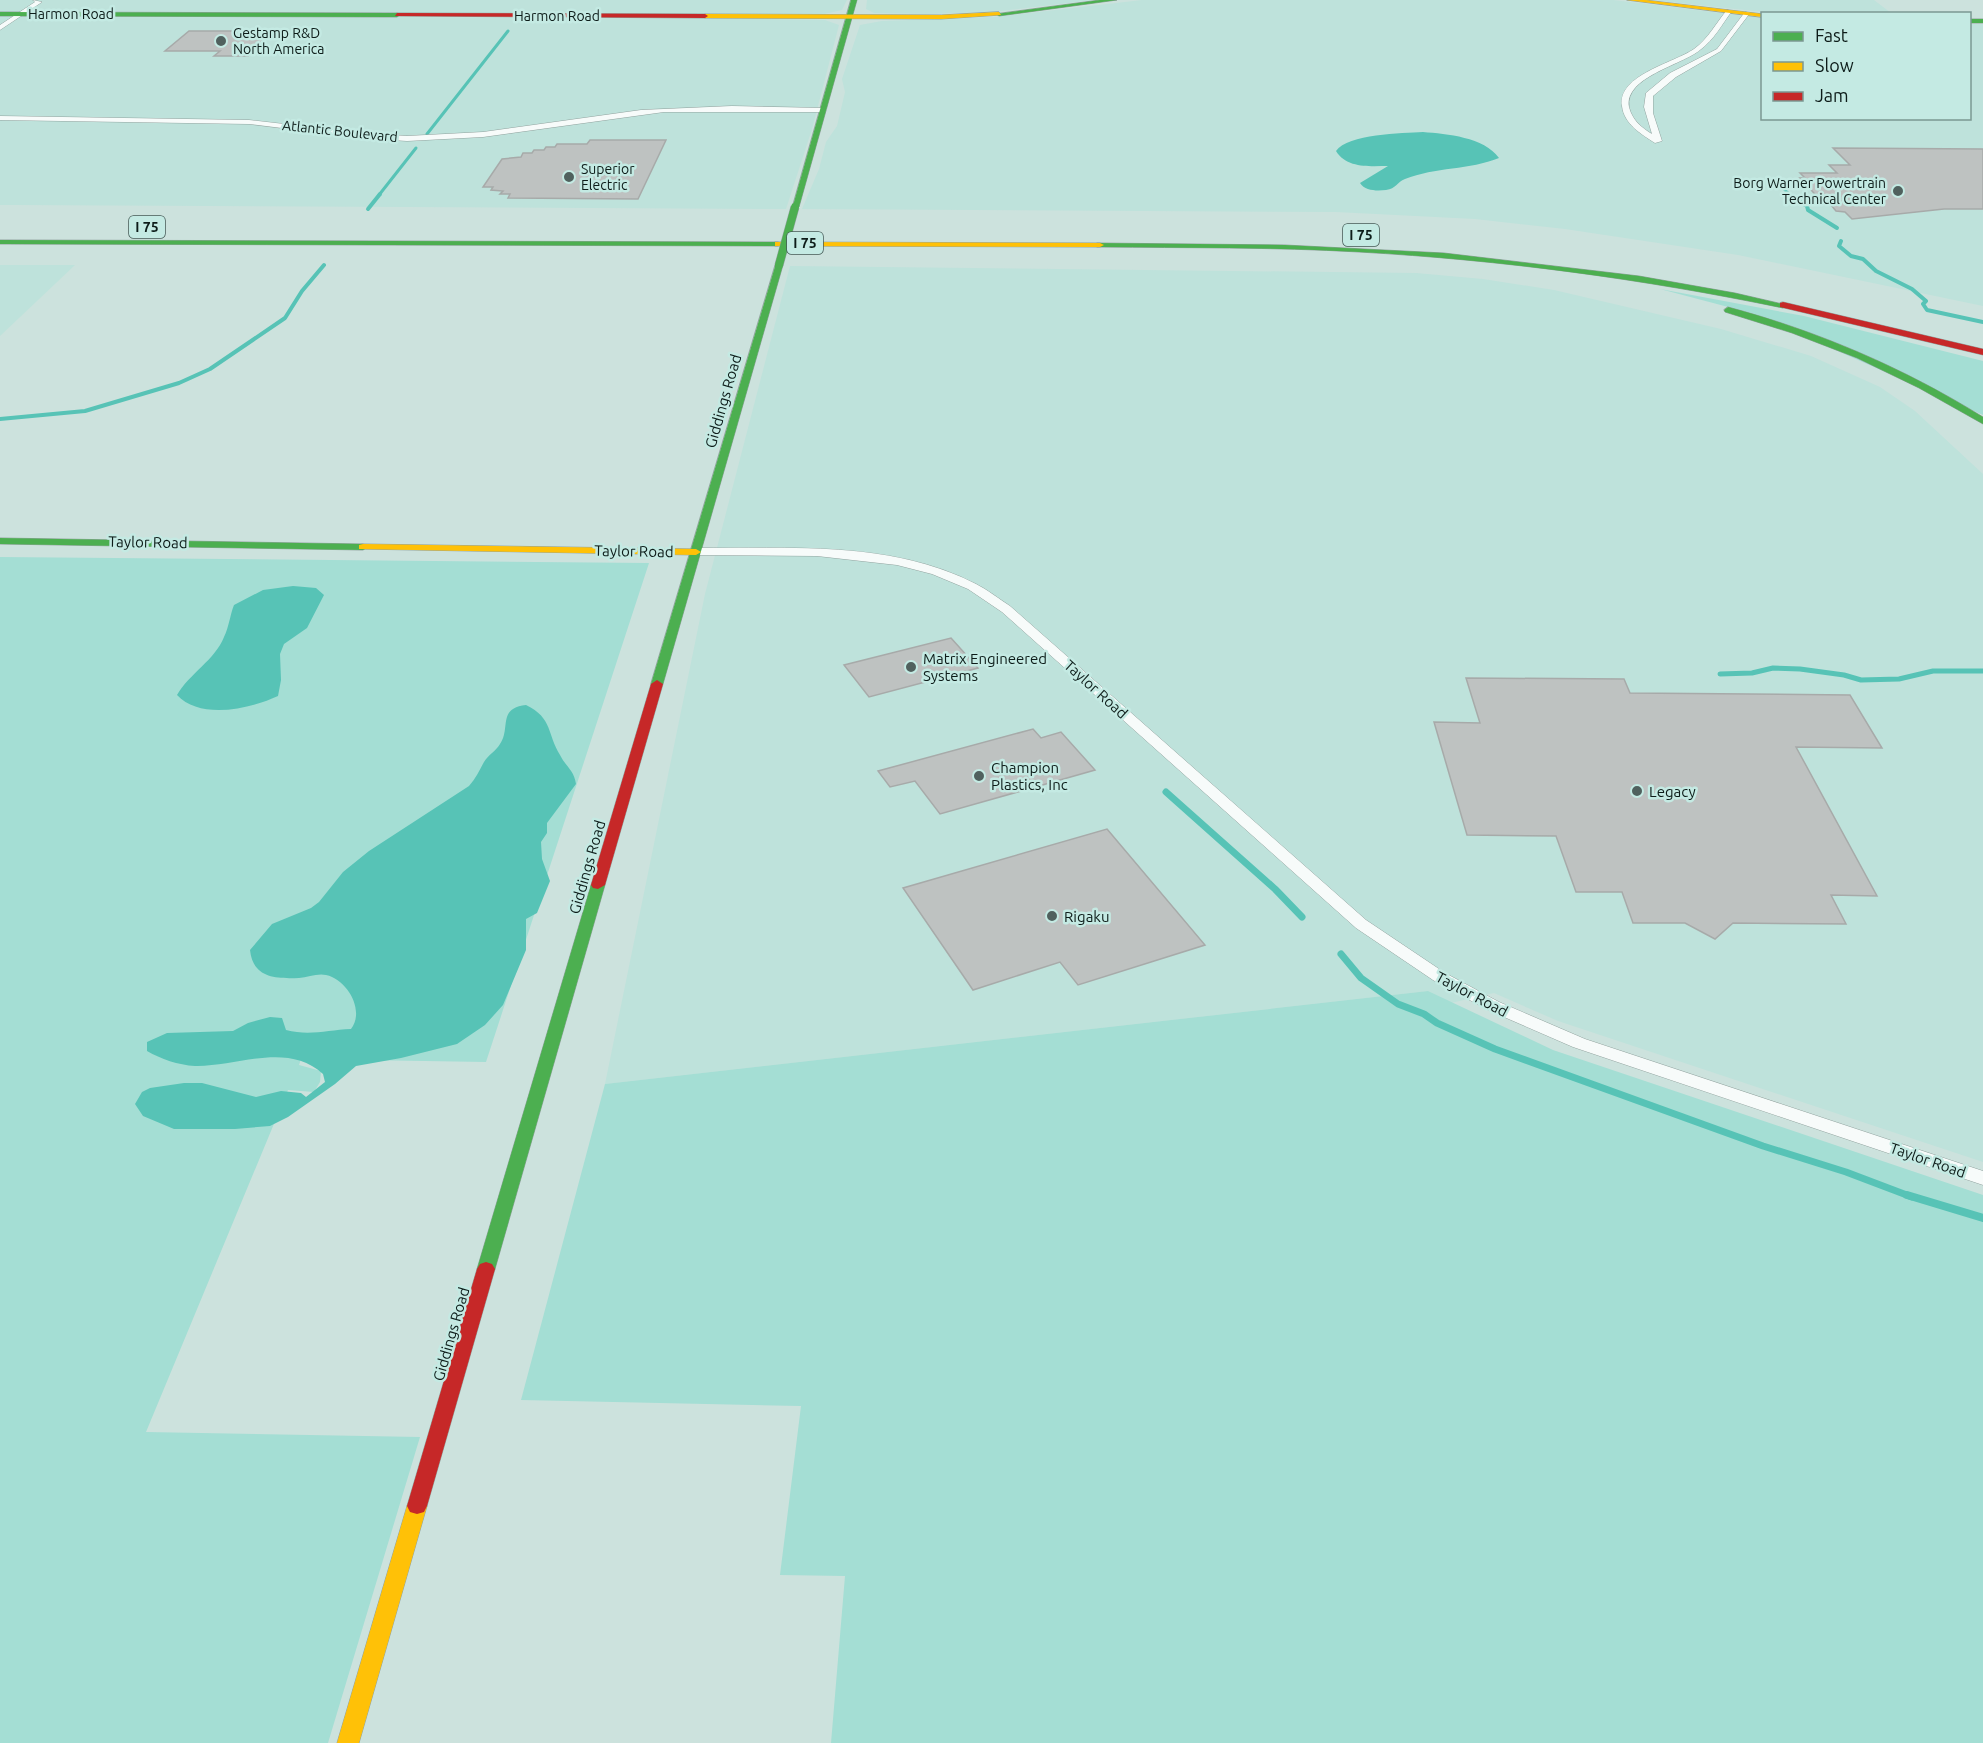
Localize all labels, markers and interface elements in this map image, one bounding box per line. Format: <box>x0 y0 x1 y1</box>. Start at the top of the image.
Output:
street label: Harmon Road <box>28 6 114 22</box>
street label: Harmon Road <box>514 8 600 24</box>
legend <box>1761 12 1971 120</box>
place label: Gestamp R&D North America <box>233 25 324 57</box>
text: Fast <box>1815 25 1848 45</box>
marker: Gestamp R&D North America <box>214 34 228 48</box>
text: Slow <box>1815 55 1854 75</box>
text: Jam <box>1815 85 1849 105</box>
street label: Atlantic Boulevard <box>281 117 399 145</box>
place label: Superior Electric <box>581 161 635 193</box>
marker: Superior Electric <box>562 170 576 184</box>
place label: Borg Warner Powertrain Technical Center <box>1733 175 1887 207</box>
marker: Borg Warner Powertrain Technical Center <box>1891 184 1905 198</box>
road number: I 75 <box>129 216 165 238</box>
road number: I 75 <box>1343 224 1379 246</box>
road number: I 75 <box>787 232 823 254</box>
street label: Giddings Road <box>702 352 744 450</box>
street label: Taylor Road <box>108 533 188 551</box>
street label: Taylor Road <box>594 542 674 560</box>
place label: Matrix Engineered Systems <box>923 650 1047 684</box>
street label: Taylor Road <box>1061 656 1131 722</box>
marker: Matrix Engineered Systems <box>904 660 918 674</box>
place label: Champion Plastics, Inc <box>991 759 1068 793</box>
marker: Champion Plastics, Inc <box>972 769 986 783</box>
place label: Legacy <box>1649 783 1696 800</box>
marker: Legacy <box>1630 784 1644 798</box>
street label: Giddings Road <box>566 818 608 916</box>
place label: Rigaku <box>1064 908 1109 925</box>
marker: Rigaku <box>1045 909 1059 923</box>
street label: Taylor Road <box>1433 968 1511 1020</box>
street label: Taylor Road <box>1888 1139 1968 1181</box>
street label: Giddings Road <box>430 1285 472 1383</box>

